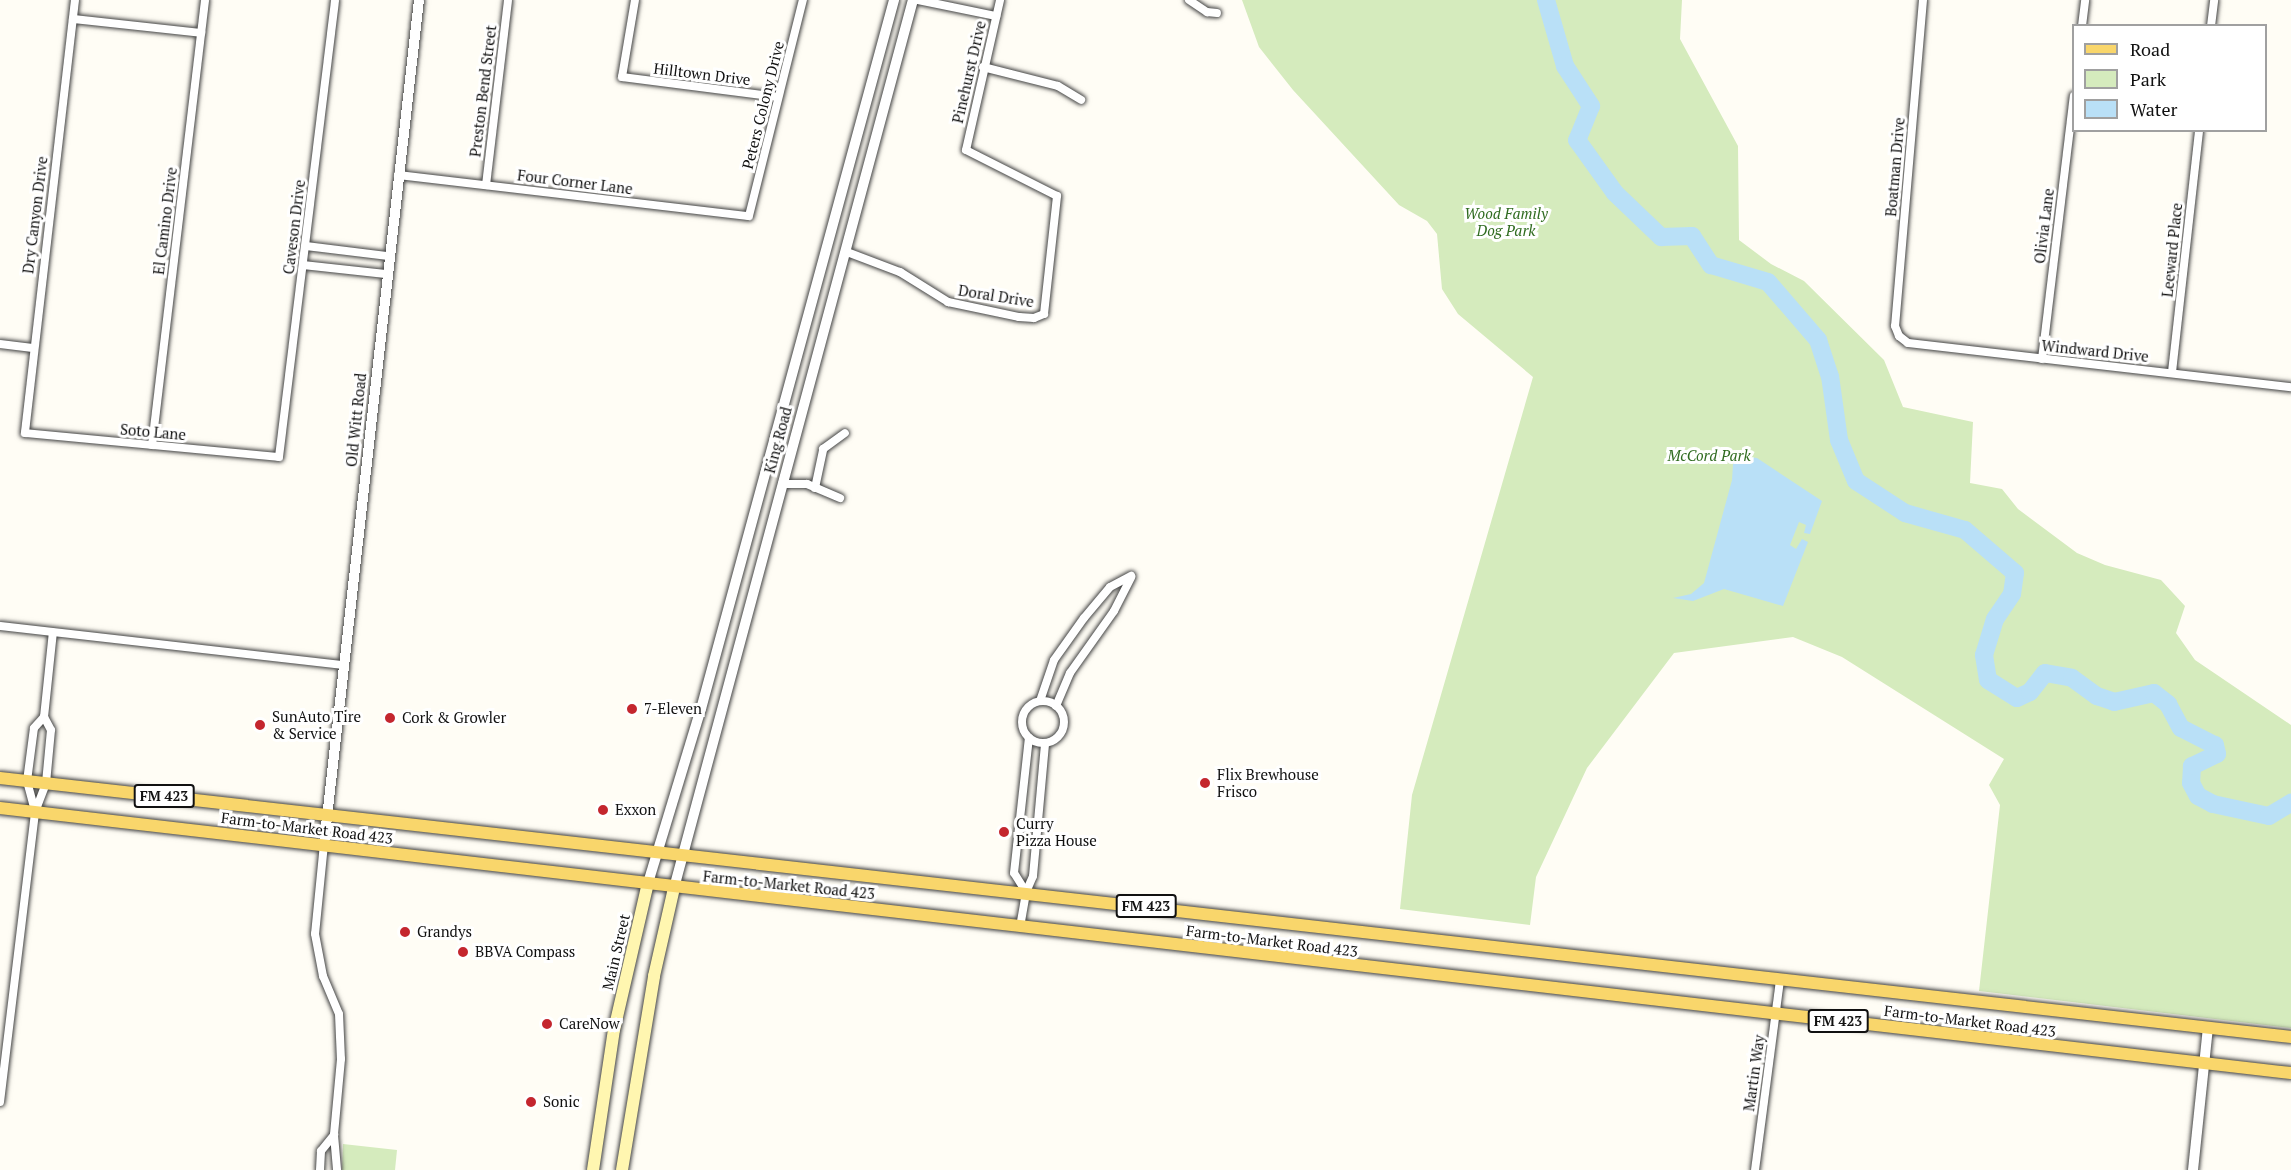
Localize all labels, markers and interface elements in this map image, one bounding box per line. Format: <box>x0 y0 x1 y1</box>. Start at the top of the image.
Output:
street label: Pinehurst Drive <box>948 19 990 125</box>
street label: Preston Bend Street <box>466 24 500 158</box>
legend <box>2072 24 2267 132</box>
text: Road <box>2130 37 2170 61</box>
street label: Peters Colony Drive <box>738 39 788 171</box>
street label: Hilltown Drive <box>653 59 751 89</box>
text: Park <box>2130 67 2166 91</box>
text: Water <box>2130 97 2177 121</box>
street label: Boatman Drive <box>1882 117 1908 217</box>
street label: Dry Canyon Drive <box>19 155 51 275</box>
street label: El Camino Drive <box>149 166 181 276</box>
street label: Four Corner Lane <box>516 166 634 198</box>
street label: Caveson Drive <box>279 179 309 275</box>
street label: Olivia Lane <box>2030 187 2058 265</box>
street label: Leeward Place <box>2158 202 2186 298</box>
park label: Wood Family Dog Park <box>1464 204 1548 239</box>
street label: Doral Drive <box>957 281 1035 311</box>
street label: Windward Drive <box>2040 336 2150 366</box>
street label: Old Witt Road <box>342 372 370 468</box>
street label: King Road <box>760 405 796 475</box>
street label: Soto Lane <box>119 420 187 444</box>
park label: McCord Park <box>1667 447 1751 465</box>
place label: 7-Eleven <box>644 700 702 718</box>
marker: 7-Eleven <box>625 702 639 716</box>
place label: SunAuto Tire & Service <box>272 707 361 742</box>
place label: Cork & Growler <box>402 709 506 727</box>
marker: Cork & Growler <box>383 711 397 725</box>
marker: SunAuto Tire & Service <box>253 718 267 732</box>
place label: Flix Brewhouse Frisco <box>1217 765 1319 800</box>
marker: Flix Brewhouse Frisco <box>1198 776 1212 790</box>
road number: FM 423 <box>132 785 195 807</box>
place label: Exxon <box>615 801 656 819</box>
marker: Exxon <box>596 803 610 817</box>
street label: Farm-to-Market Road 423 <box>220 809 394 847</box>
place label: Curry Pizza House <box>1016 814 1097 849</box>
marker: Curry Pizza House <box>997 825 1011 839</box>
street label: Farm-to-Market Road 423 <box>702 867 876 903</box>
road number: FM 423 <box>1114 895 1178 917</box>
street label: Main Street <box>598 912 634 992</box>
street label: Farm-to-Market Road 423 <box>1185 922 1359 960</box>
place label: Grandys <box>417 923 472 941</box>
marker: Grandys <box>398 925 412 939</box>
place label: BBVA Compass <box>475 943 576 961</box>
marker: BBVA Compass <box>456 945 470 959</box>
street label: Farm-to-Market Road 423 <box>1883 1002 2057 1040</box>
road number: FM 423 <box>1806 1010 1870 1032</box>
place label: CareNow <box>559 1015 620 1033</box>
marker: CareNow <box>540 1017 554 1031</box>
street label: Martin Way <box>1740 1034 1768 1112</box>
place label: Sonic <box>543 1093 580 1111</box>
marker: Sonic <box>524 1095 538 1109</box>

